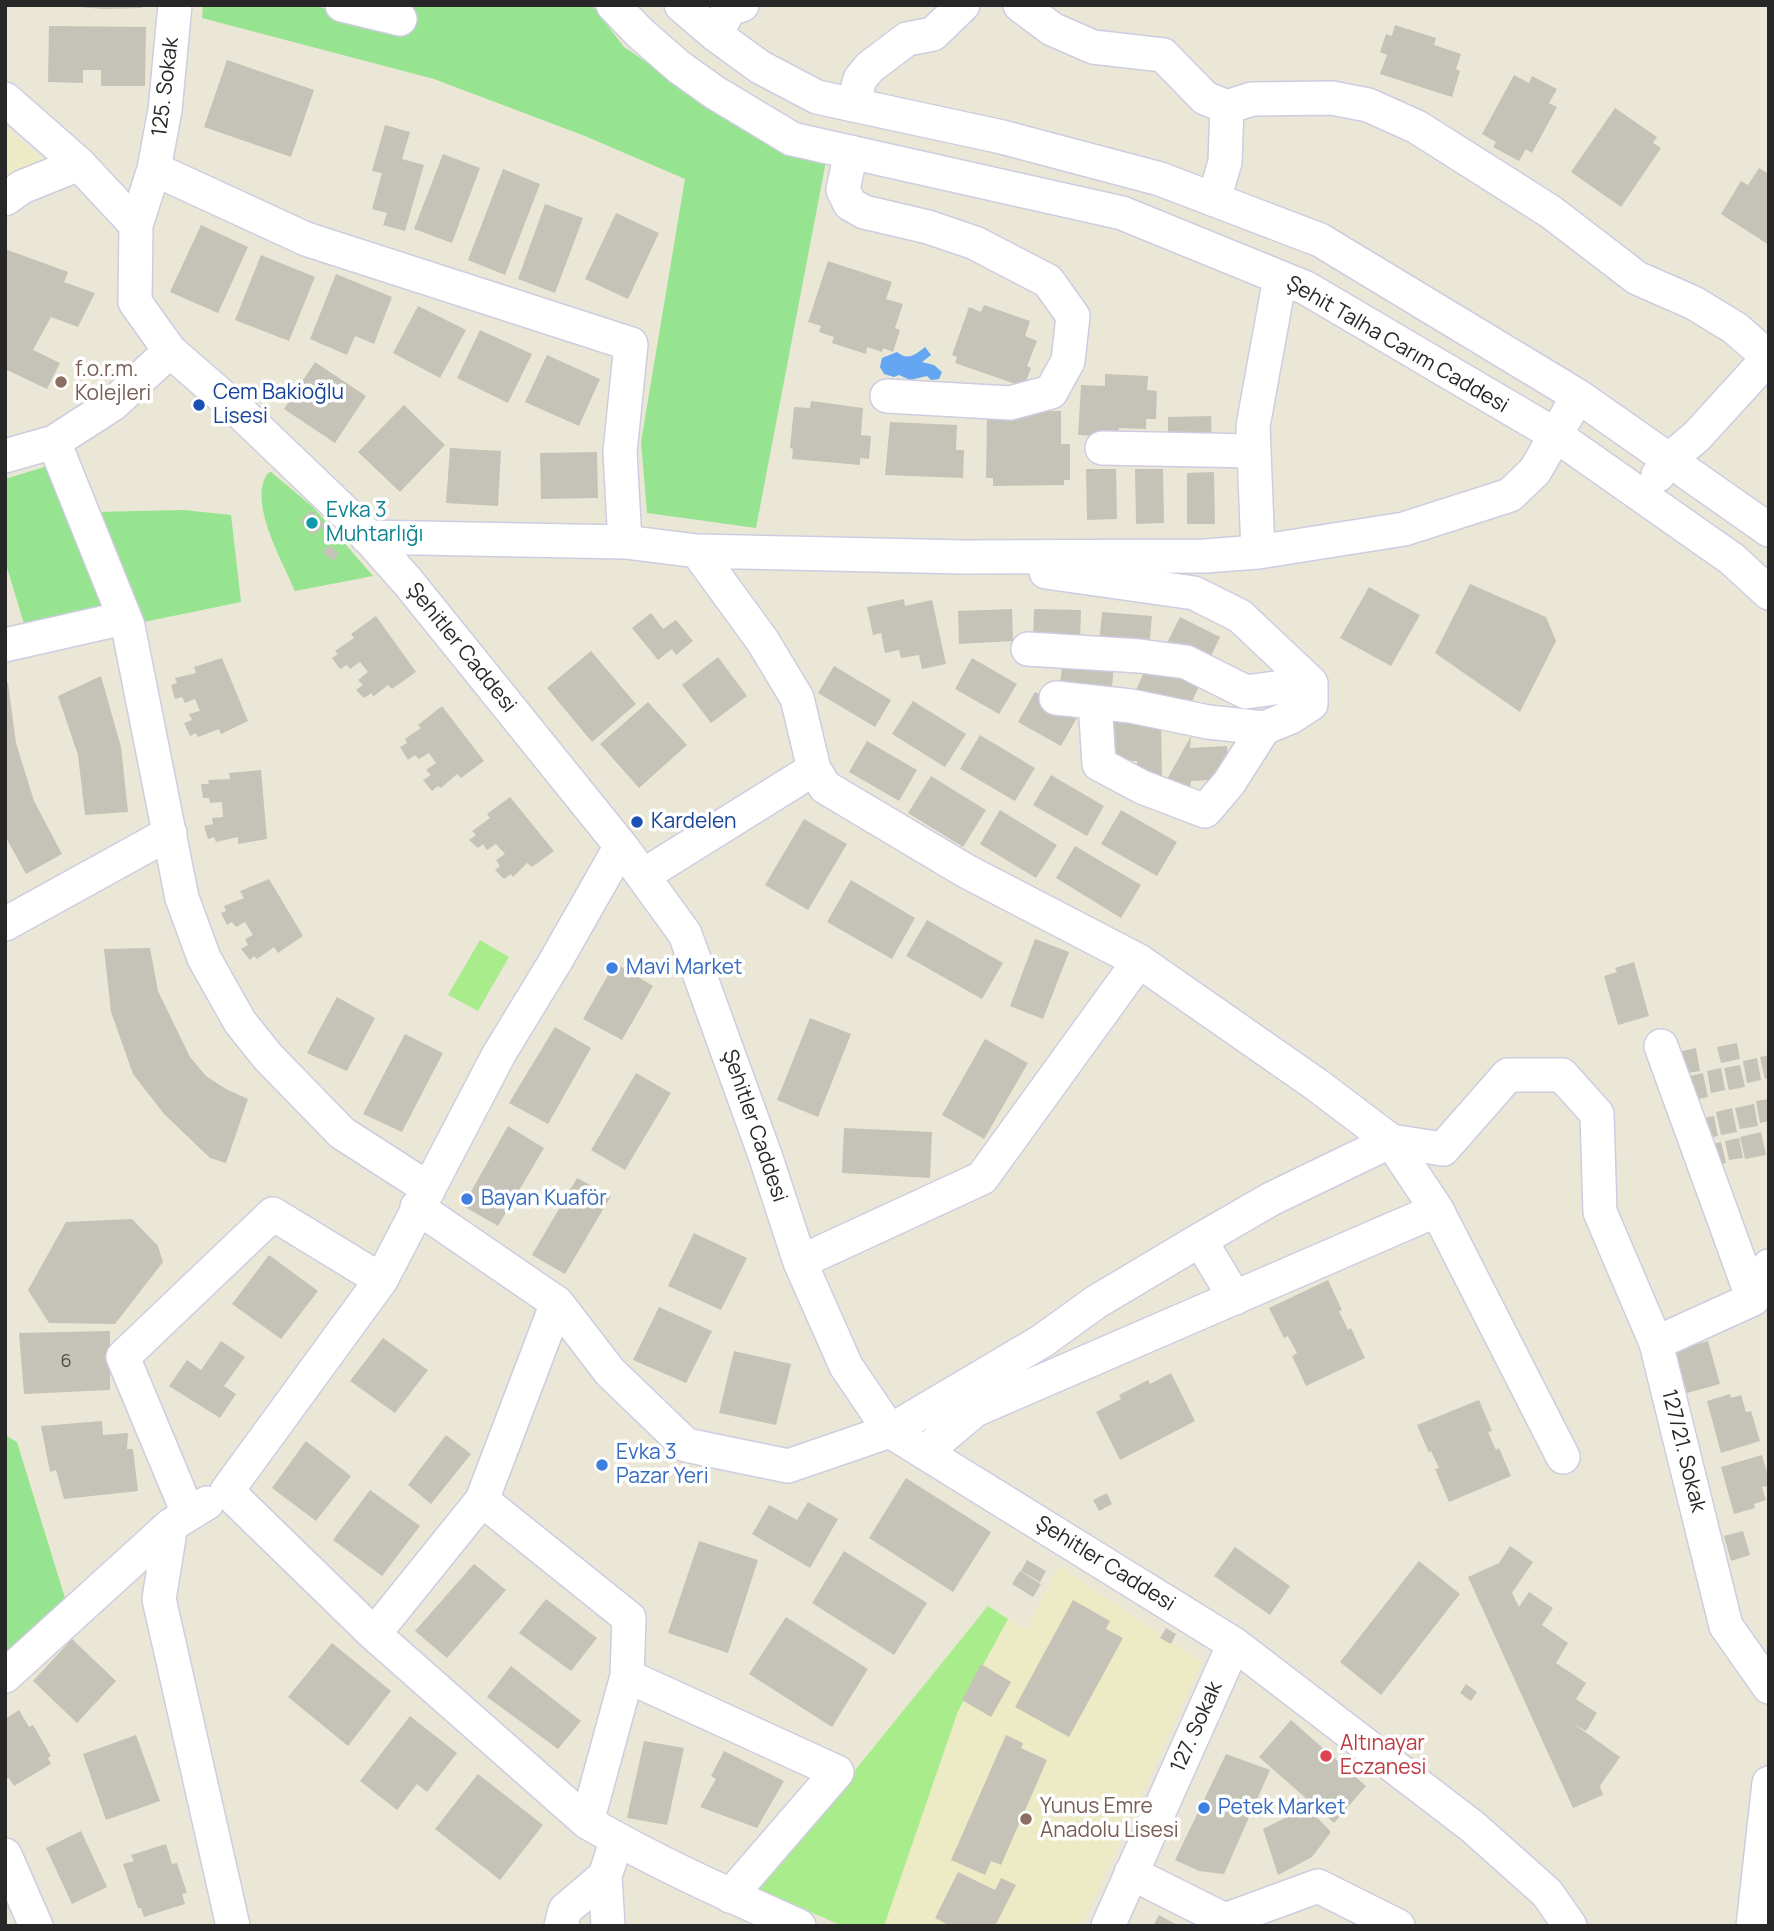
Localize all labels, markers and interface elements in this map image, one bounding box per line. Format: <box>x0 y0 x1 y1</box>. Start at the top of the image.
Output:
street label: 125. Sokak <box>147 36 185 138</box>
street label: Şehit Talha Carım Caddesi <box>1282 271 1512 419</box>
place label: f.o.r.m. Kolejleri <box>75 357 151 407</box>
marker: f.o.r.m. Kolejleri <box>53 374 69 390</box>
place label: Cem Bakioğlu Lisesi <box>213 380 344 430</box>
marker: Cem Bakioğlu Lisesi <box>191 397 207 413</box>
place label: Evka 3 Muhtarlığı <box>326 498 423 548</box>
marker: Evka 3 Muhtarlığı <box>304 515 320 531</box>
street label: Şehitler Caddesi <box>401 578 521 718</box>
place label: Kardelen <box>651 809 737 835</box>
marker: Kardelen <box>629 814 645 830</box>
place label: Mavi Market <box>626 955 742 981</box>
marker: Mavi Market <box>604 960 620 976</box>
street label: Şehitler Caddesi <box>716 1046 792 1206</box>
place label: Bayan Kuaför <box>481 1186 607 1212</box>
marker: Bayan Kuaför <box>459 1191 475 1207</box>
house number: 6 <box>60 1351 72 1373</box>
street label: 127/21. Sokak <box>1656 1387 1710 1515</box>
place label: Evka 3 Pazar Yeri <box>616 1440 709 1490</box>
marker: Evka 3 Pazar Yeri <box>594 1457 610 1473</box>
street label: Şehitler Caddesi <box>1031 1511 1179 1617</box>
street label: 127. Sokak <box>1166 1678 1228 1776</box>
place label: Altınayar Eczanesi <box>1340 1731 1426 1781</box>
marker: Altınayar Eczanesi <box>1318 1748 1334 1764</box>
place label: Yunus Emre Anadolu Lisesi <box>1040 1794 1179 1844</box>
place label: Petek Market <box>1218 1795 1346 1821</box>
marker: Petek Market <box>1196 1800 1212 1816</box>
marker: Yunus Emre Anadolu Lisesi <box>1018 1811 1034 1827</box>

